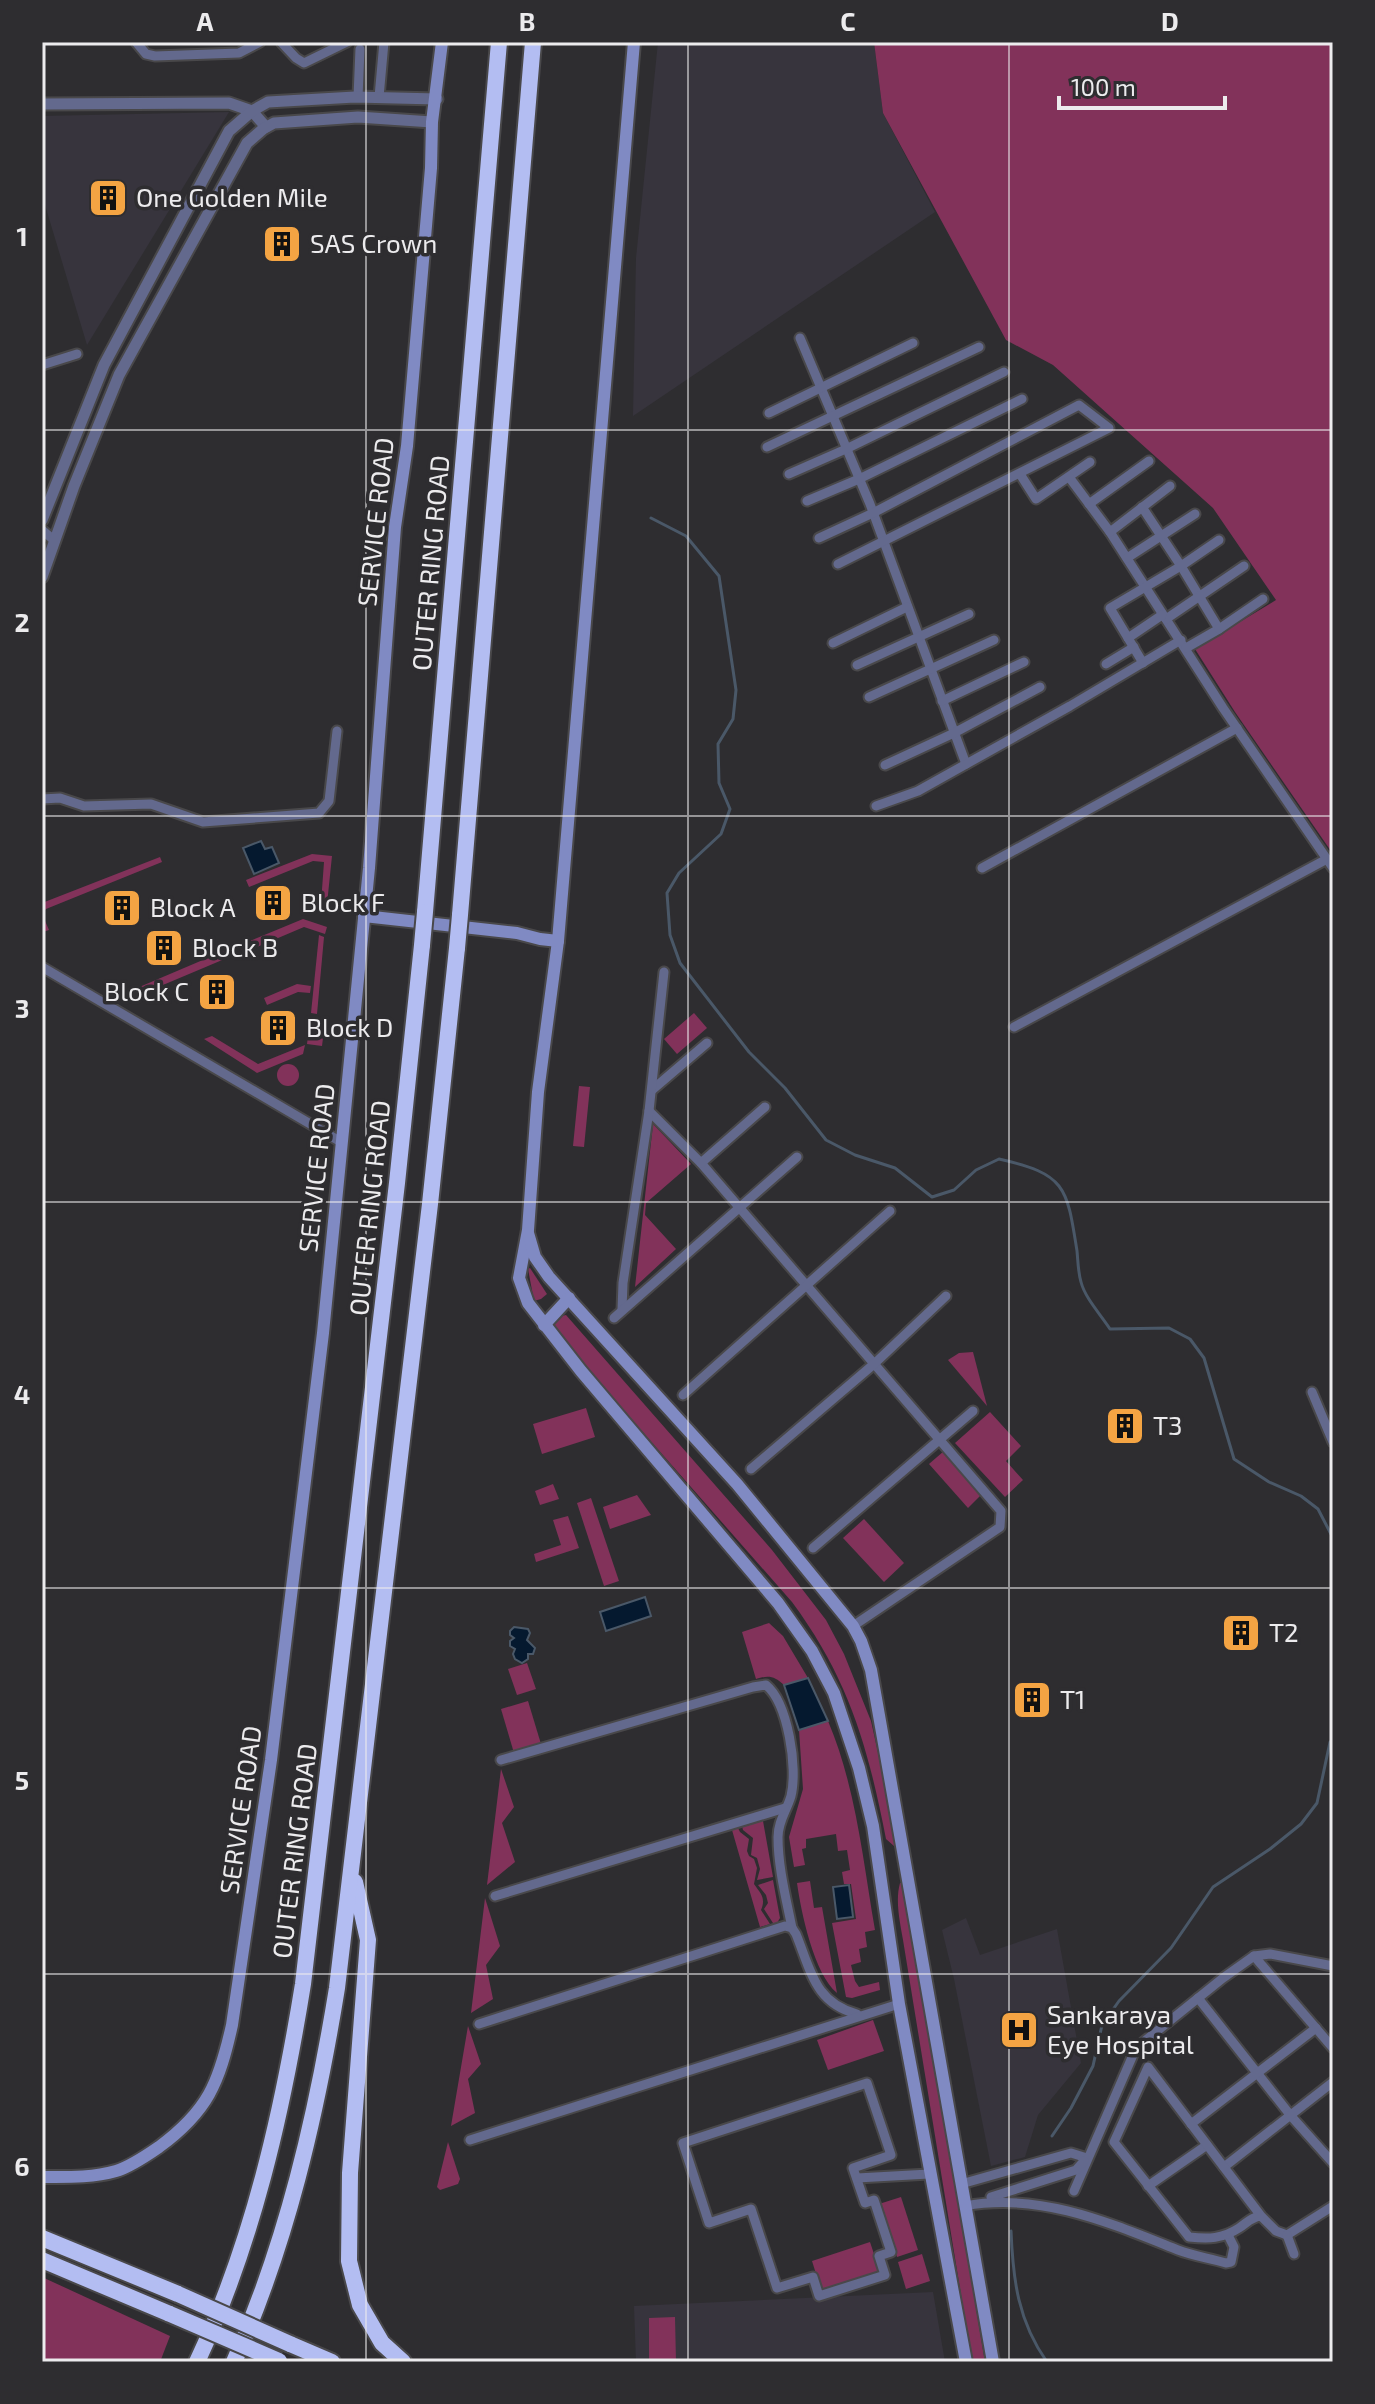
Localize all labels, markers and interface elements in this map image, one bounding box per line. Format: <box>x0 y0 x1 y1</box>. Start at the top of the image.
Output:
text: A <box>197 5 214 36</box>
text: B <box>519 5 535 36</box>
text: C <box>840 5 856 36</box>
text: D <box>1161 5 1179 36</box>
scale bar <box>1059 60 1225 110</box>
text: 100 m <box>1071 72 1136 101</box>
building icon: One Golden Mile <box>87 177 129 219</box>
place label: One Golden Mile <box>136 181 328 212</box>
text: 1 <box>16 220 28 251</box>
building icon: SAS Crown <box>261 223 303 265</box>
place label: SAS Crown <box>310 227 437 258</box>
street label: SERVICE ROAD <box>350 436 399 608</box>
street label: OUTER RING ROAD <box>405 454 454 672</box>
text: 2 <box>14 606 30 637</box>
building icon: Block F <box>252 882 294 924</box>
place label: Block F <box>301 886 385 917</box>
building icon: Block A <box>101 887 143 929</box>
place label: Block A <box>150 891 236 922</box>
building icon: Block B <box>143 927 185 969</box>
place label: Block B <box>192 931 278 962</box>
building icon: Block C <box>196 971 238 1013</box>
place label: Block C <box>104 975 189 1006</box>
text: 3 <box>15 992 29 1023</box>
building icon: Block D <box>257 1007 299 1049</box>
place label: Block D <box>306 1011 393 1042</box>
street label: SERVICE ROAD <box>291 1082 340 1254</box>
street label: OUTER RING ROAD <box>342 1099 395 1317</box>
text: 4 <box>14 1378 30 1409</box>
building icon: T3 <box>1104 1405 1146 1447</box>
place label: T3 <box>1153 1409 1183 1440</box>
building icon: T2 <box>1220 1612 1262 1654</box>
place label: T2 <box>1269 1616 1299 1647</box>
building icon: T1 <box>1011 1679 1053 1721</box>
place label: T1 <box>1060 1683 1085 1714</box>
street label: SERVICE ROAD <box>212 1724 267 1896</box>
street label: OUTER RING ROAD <box>265 1742 322 1960</box>
text: 5 <box>15 1764 29 1795</box>
place label: Sankaraya Eye Hospital <box>1047 1998 1194 2059</box>
hospital icon: Sankaraya Eye Hospital <box>998 2009 1040 2051</box>
text: 6 <box>14 2150 30 2181</box>

